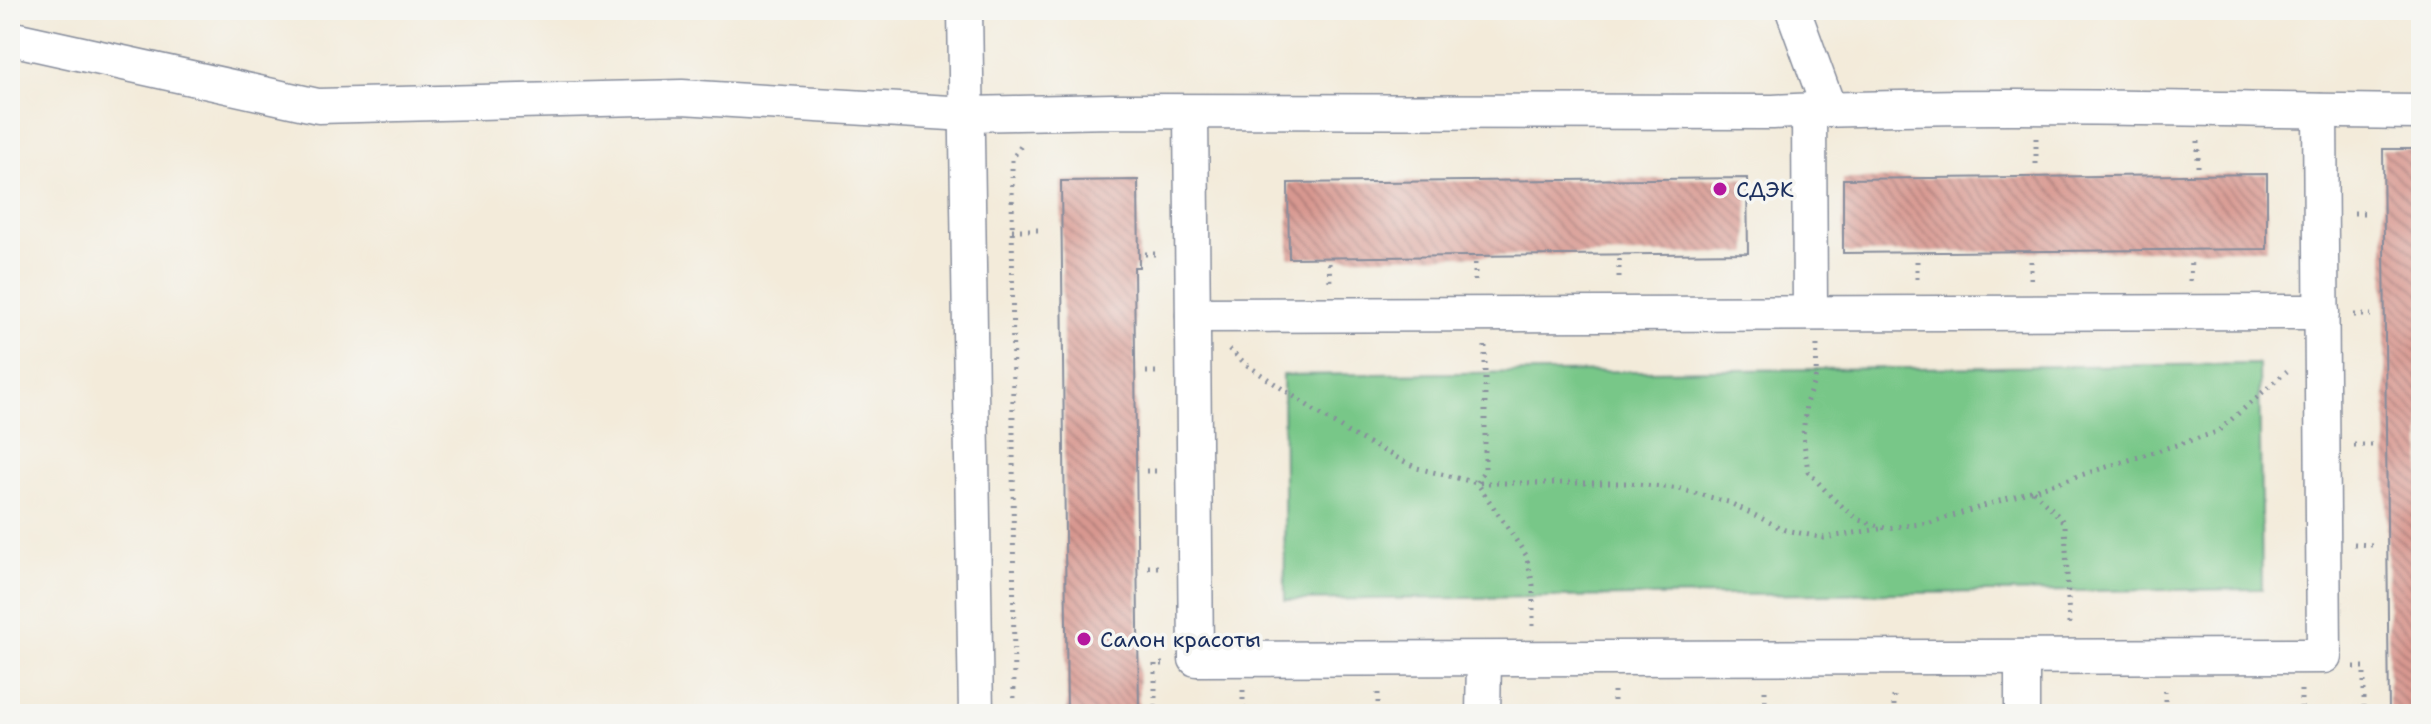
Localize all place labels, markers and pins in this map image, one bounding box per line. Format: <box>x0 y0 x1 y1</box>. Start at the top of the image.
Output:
place label: СДЭК <box>1736 175 1794 204</box>
marker: СДЭК <box>1711 180 1729 198</box>
place label: Салон красоты <box>1100 625 1261 654</box>
marker: Салон красоты <box>1075 630 1093 648</box>

